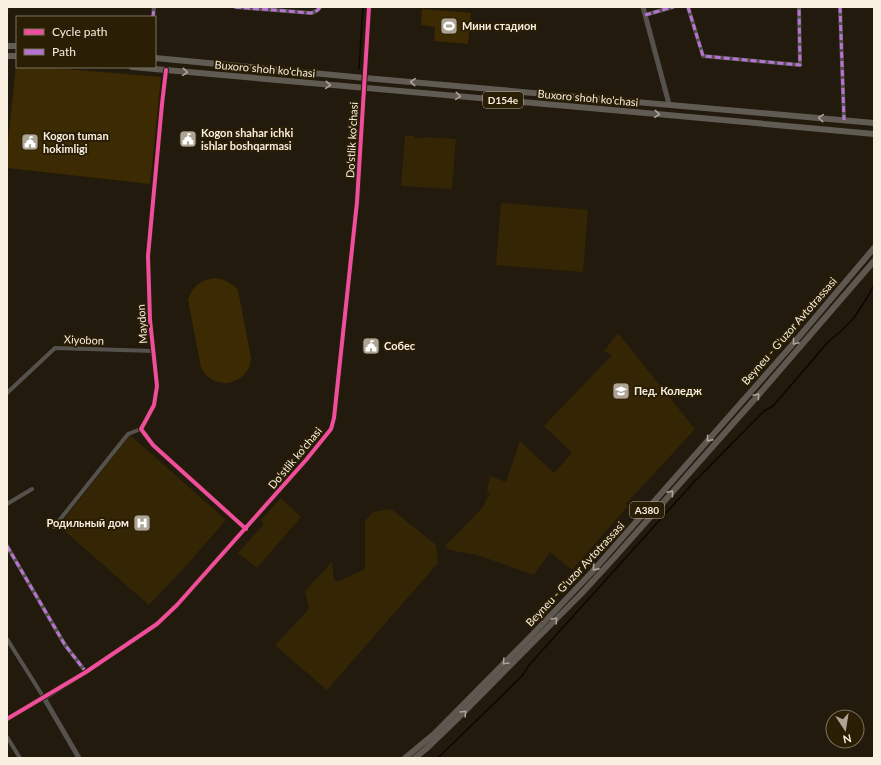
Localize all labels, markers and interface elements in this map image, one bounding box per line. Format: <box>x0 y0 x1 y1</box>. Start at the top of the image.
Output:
legend <box>16 16 156 68</box>
sports icon: Мини стадион <box>439 16 459 36</box>
place label: Мини стадион <box>462 19 537 32</box>
text: Cycle path <box>52 24 107 39</box>
text: Path <box>52 44 76 59</box>
street label: Buxoro shoh ko'chasi <box>214 58 316 79</box>
one-way arrow <box>182 68 188 77</box>
one-way arrow <box>410 78 416 87</box>
one-way arrow <box>325 80 331 89</box>
street label: Buxoro shoh ko'chasi <box>537 87 639 108</box>
one-way arrow <box>455 92 461 101</box>
road number: D154e <box>483 92 523 108</box>
street label: Do‘stlik ko‘chasi <box>343 101 360 178</box>
one-way arrow <box>654 109 660 118</box>
one-way arrow <box>818 114 824 123</box>
place label: Kogon shahar ichki ishlar boshqarmasi <box>201 126 293 152</box>
place label: Kogon tuman hokimligi <box>43 129 109 155</box>
public building icon: Kogon shahar ichki ishlar boshqarmasi <box>178 129 198 149</box>
public building icon: Kogon tuman hokimligi <box>20 132 40 152</box>
street label: Beyneu - G'uzor Avtotrassasi <box>738 274 839 387</box>
street label: Maydon <box>134 304 149 344</box>
street label: Xiyobon <box>64 332 104 347</box>
public building icon: Собеc <box>361 336 381 356</box>
one-way arrow <box>792 337 799 344</box>
place label: Собеc <box>384 339 416 352</box>
school or university icon: Пед. Коледж <box>611 381 631 401</box>
place label: Пед. Коледж <box>634 384 702 397</box>
one-way arrow <box>753 393 760 401</box>
street label: Do‘stlik ko‘chasi <box>265 424 324 491</box>
one-way arrow <box>707 435 714 442</box>
one-way arrow <box>667 491 674 498</box>
road number: A380 <box>630 502 664 518</box>
hospital icon: Родильный дом <box>132 513 152 533</box>
place label: Родильный дом <box>46 516 129 529</box>
street label: Beyneu - G'uzor Avtotrassasi <box>523 518 627 629</box>
one-way arrow <box>593 564 600 571</box>
one-way arrow <box>550 617 558 625</box>
one-way arrow <box>502 657 510 665</box>
north arrow <box>825 709 865 749</box>
one-way arrow <box>459 710 467 718</box>
text: N <box>842 732 853 747</box>

